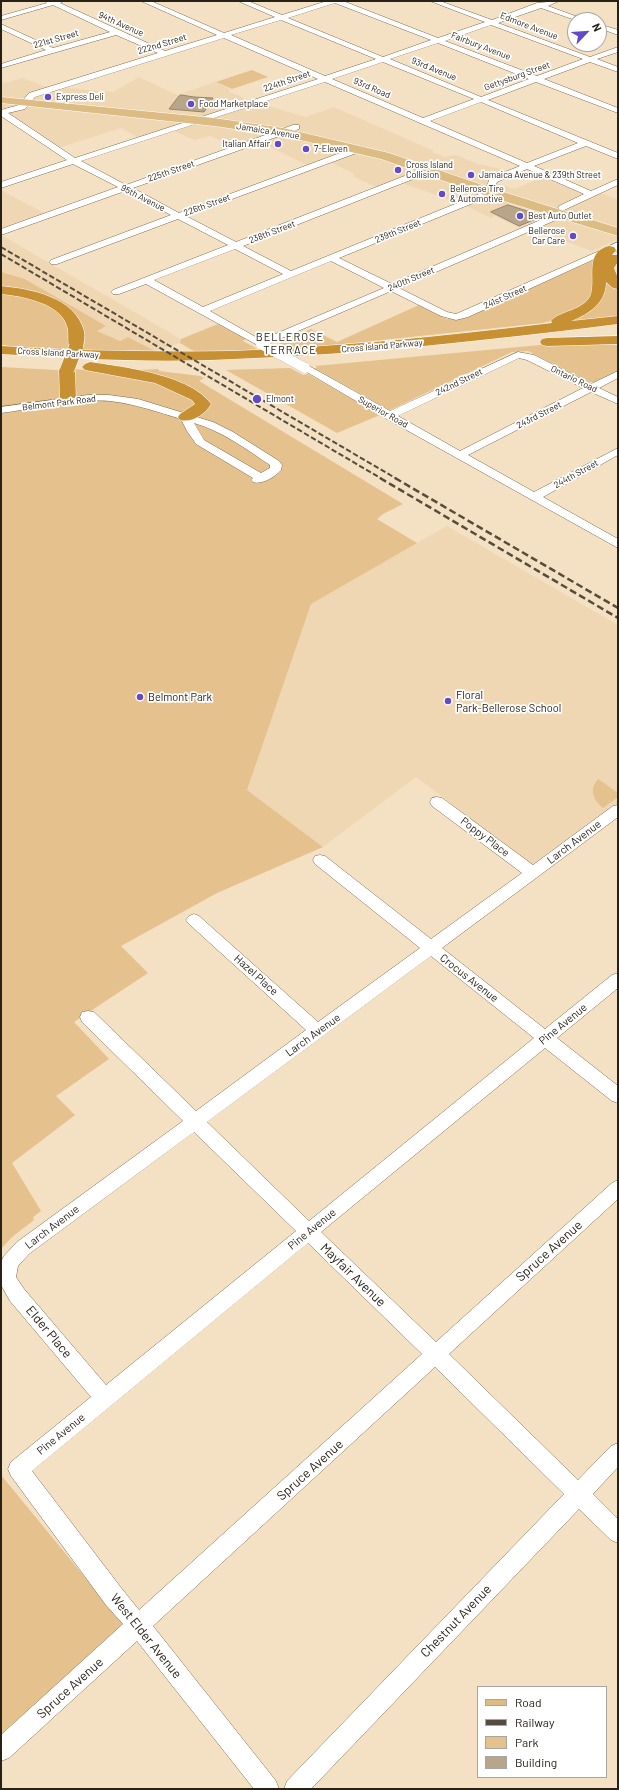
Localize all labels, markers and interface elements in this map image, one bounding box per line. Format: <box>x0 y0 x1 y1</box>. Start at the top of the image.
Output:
street label: 94th Avenue <box>97 9 145 39</box>
street label: Edmore Avenue <box>499 10 559 42</box>
north arrow <box>567 12 607 52</box>
text: N <box>590 21 605 33</box>
street label: 221st Street <box>32 27 80 51</box>
street label: Fairbury Avenue <box>450 30 512 62</box>
street label: 222nd Street <box>136 31 188 57</box>
street label: 93rd Avenue <box>410 55 458 83</box>
street label: Gettysburg Street <box>483 59 551 93</box>
street label: 224th Street <box>262 68 312 94</box>
street label: 93rd Road <box>352 75 392 101</box>
marker: Express Deli <box>43 92 53 102</box>
place label: Express Deli <box>56 92 104 102</box>
marker: Food Marketplace <box>186 99 196 109</box>
place label: Food Marketplace <box>199 99 268 109</box>
street label: Jamaica Avenue <box>236 121 300 141</box>
place label: Italian Affair <box>222 139 270 149</box>
marker: Italian Affair <box>273 139 283 149</box>
marker: 7-Eleven <box>301 144 311 154</box>
place label: 7-Eleven <box>314 144 348 154</box>
street label: 225th Street <box>146 158 196 184</box>
place label: Cross Island Collision <box>406 160 453 181</box>
marker: Cross Island Collision <box>393 165 403 175</box>
marker: Jamaica Avenue & 239th Street <box>466 170 476 180</box>
place label: Jamaica Avenue & 239th Street <box>479 170 601 180</box>
street label: 95th Avenue <box>119 182 167 214</box>
place label: Bellerose Tire & Automotive <box>450 184 504 205</box>
marker: Bellerose Tire & Automotive <box>437 189 447 199</box>
street label: 226th Street <box>182 192 232 218</box>
marker: Best Auto Outlet <box>515 211 525 221</box>
place label: Best Auto Outlet <box>528 211 592 221</box>
street label: 239th Street <box>373 217 423 245</box>
street label: 238th Street <box>247 218 297 246</box>
place label: Bellerose Car Care <box>528 226 565 247</box>
marker: Bellerose Car Care <box>568 231 578 241</box>
street label: 240th Street <box>386 264 436 294</box>
street label: 241st Street <box>482 283 528 311</box>
district label: BELLEROSE TERRACE <box>256 330 324 356</box>
street label: Cross Island Parkway <box>341 337 423 355</box>
street label: Cross Island Parkway <box>17 345 99 361</box>
street label: Ontario Road <box>549 363 599 395</box>
street label: 242nd Street <box>434 366 484 398</box>
street label: Belmont Park Road <box>22 393 96 413</box>
marker: Elmont <box>251 393 263 405</box>
place label: Elmont <box>266 394 294 404</box>
street label: Superior Road <box>356 394 410 430</box>
street label: 243rd Street <box>515 399 563 431</box>
street label: 244th Street <box>552 457 600 491</box>
place label: Floral Park-Bellerose School <box>456 688 561 714</box>
place label: Belmont Park <box>148 690 212 704</box>
marker: Belmont Park <box>135 692 145 702</box>
marker: Floral Park-Bellerose School <box>443 696 453 706</box>
street label: Poppy Place <box>458 814 512 860</box>
street label: Larch Avenue <box>544 817 604 867</box>
street label: Crocus Avenue <box>437 951 501 1005</box>
street label: Hazel Place <box>231 952 281 998</box>
street label: Pine Avenue <box>536 1001 590 1047</box>
street label: Larch Avenue <box>283 1011 343 1059</box>
street label: Larch Avenue <box>22 1202 82 1252</box>
street label: Pine Avenue <box>285 1206 339 1252</box>
street label: Spruce Avenue <box>513 1217 585 1285</box>
street label: Mayfair Avenue <box>317 1240 389 1310</box>
street label: Elder Place <box>23 1303 75 1361</box>
street label: Pine Avenue <box>34 1411 88 1457</box>
street label: Spruce Avenue <box>274 1436 346 1504</box>
street label: Chestnut Avenue <box>417 1581 495 1661</box>
street label: West Elder Avenue <box>107 1590 185 1682</box>
street label: Spruce Avenue <box>34 1654 106 1722</box>
legend <box>477 1686 607 1778</box>
text: Road <box>515 1695 542 1709</box>
text: Railway <box>515 1715 554 1729</box>
text: Park <box>515 1735 539 1749</box>
text: Building <box>515 1755 557 1769</box>

